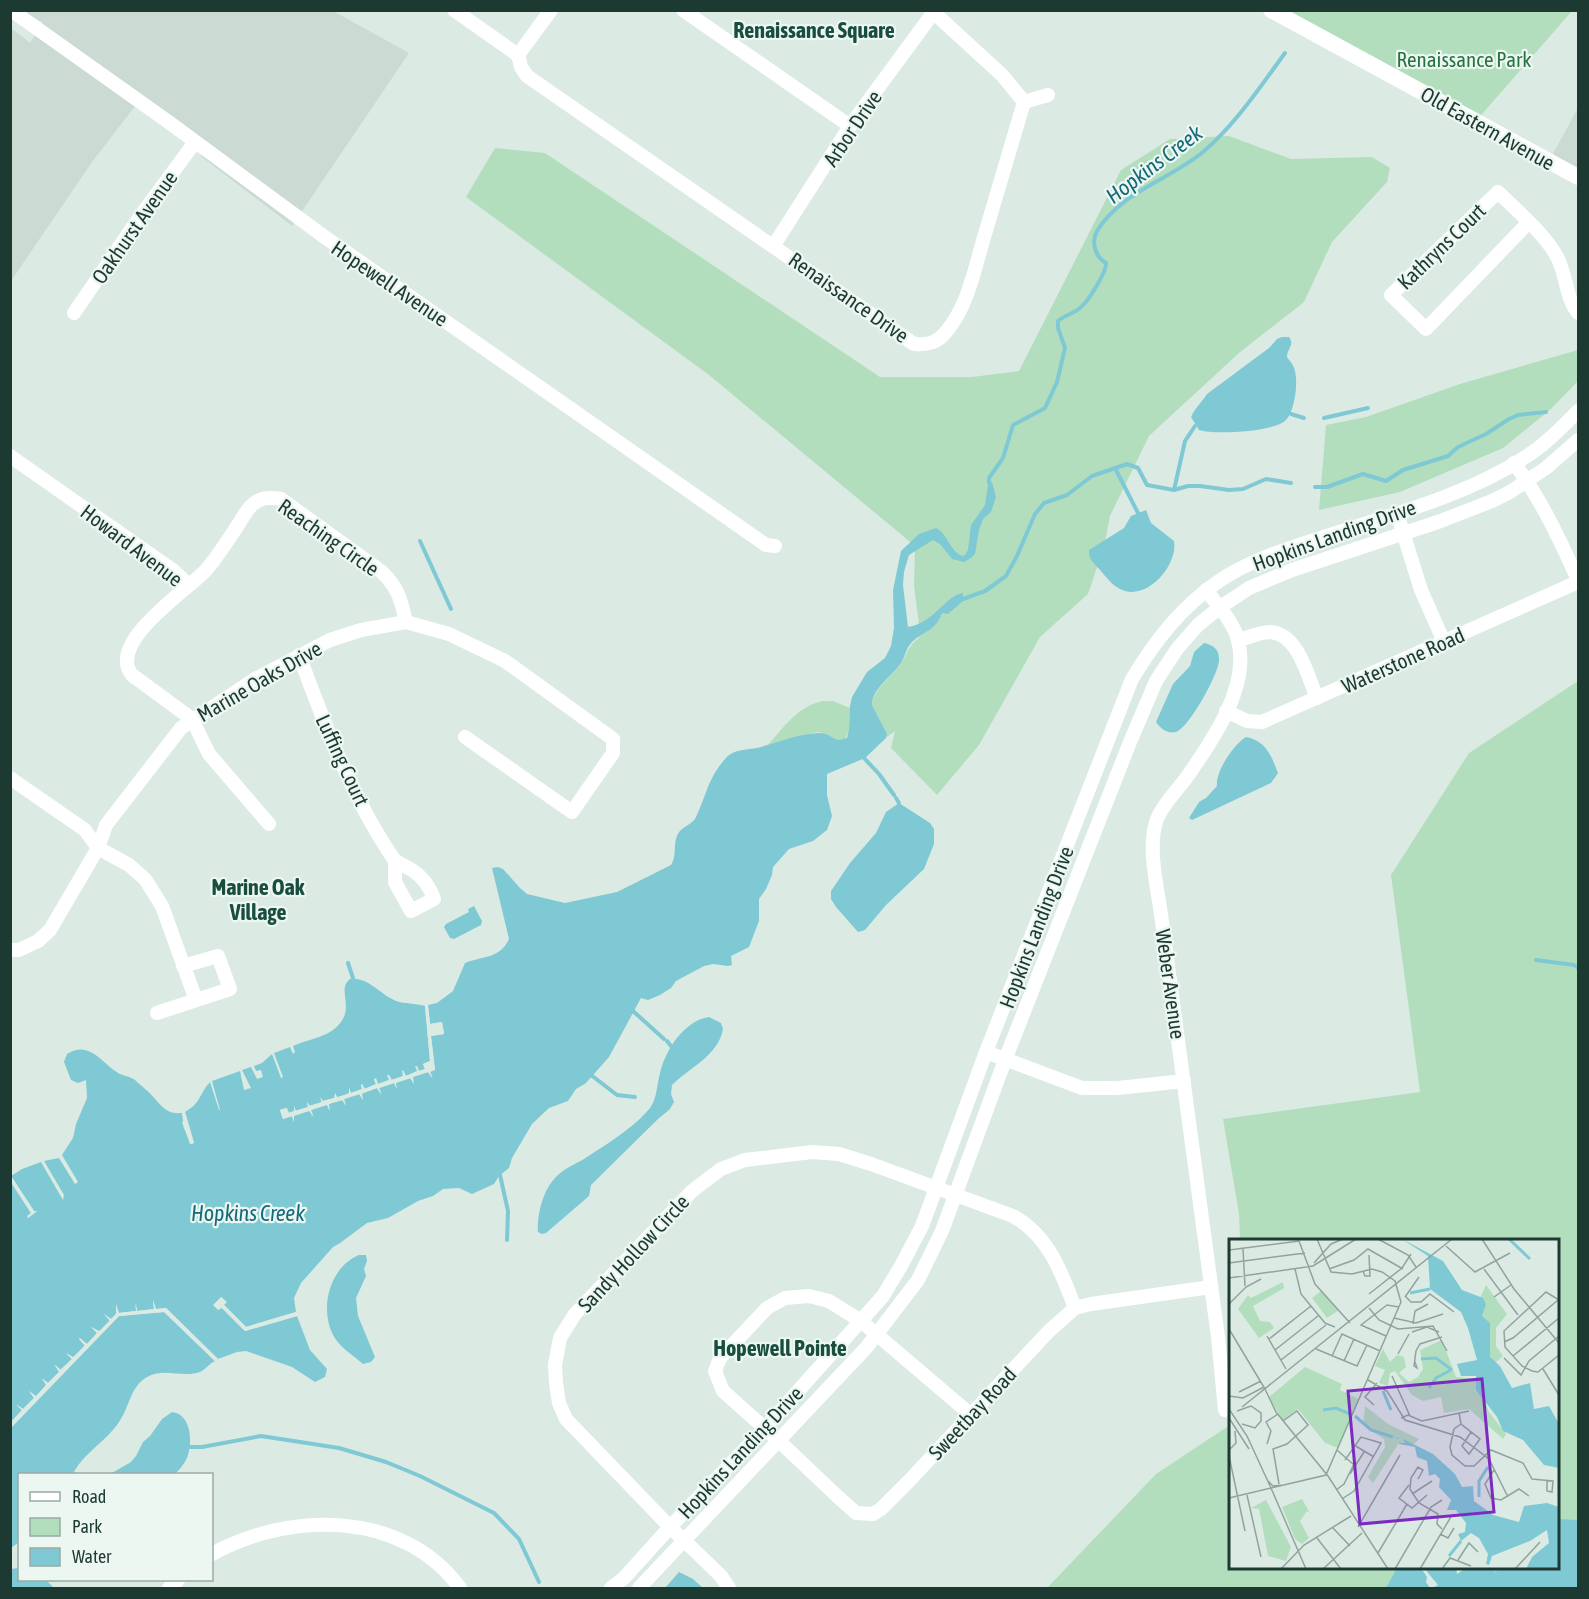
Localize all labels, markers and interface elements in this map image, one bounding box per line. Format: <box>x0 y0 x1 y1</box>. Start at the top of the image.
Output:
district label: Renaissance Square <box>733 17 895 43</box>
park label: Renaissance Park <box>1397 47 1531 71</box>
street label: Old Eastern Avenue <box>1417 81 1559 175</box>
street label: Arbor Drive <box>818 86 886 170</box>
water label: Hopkins Creek <box>1101 119 1208 209</box>
street label: Oakhurst Avenue <box>86 166 182 288</box>
street label: Kathryns Court <box>1392 198 1490 294</box>
street label: Hopewell Avenue <box>327 235 453 331</box>
street label: Renaissance Drive <box>785 247 913 347</box>
street label: Reaching Circle <box>274 493 384 581</box>
street label: Hopkins Landing Drive <box>1249 494 1419 576</box>
street label: Howard Avenue <box>76 499 188 591</box>
street label: Waterstone Road <box>1338 622 1468 698</box>
street label: Marine Oaks Drive <box>192 636 326 726</box>
street label: Luffing Court <box>311 710 375 810</box>
street label: Hopkins Landing Drive <box>994 843 1078 1011</box>
district label: Marine Oak Village <box>212 874 305 925</box>
street label: Weber Avenue <box>1151 927 1191 1041</box>
street label: Sandy Hollow Circle <box>573 1189 693 1317</box>
water label: Hopkins Creek <box>191 1200 305 1226</box>
inset map <box>1229 1239 1559 1569</box>
district label: Hopewell Pointe <box>713 1335 847 1361</box>
street label: Sweetbay Road <box>923 1362 1021 1464</box>
street label: Hopkins Landing Drive <box>673 1381 807 1523</box>
legend <box>18 1473 213 1581</box>
text: Road <box>72 1486 106 1507</box>
text: Park <box>72 1516 102 1537</box>
text: Water <box>72 1546 112 1567</box>

